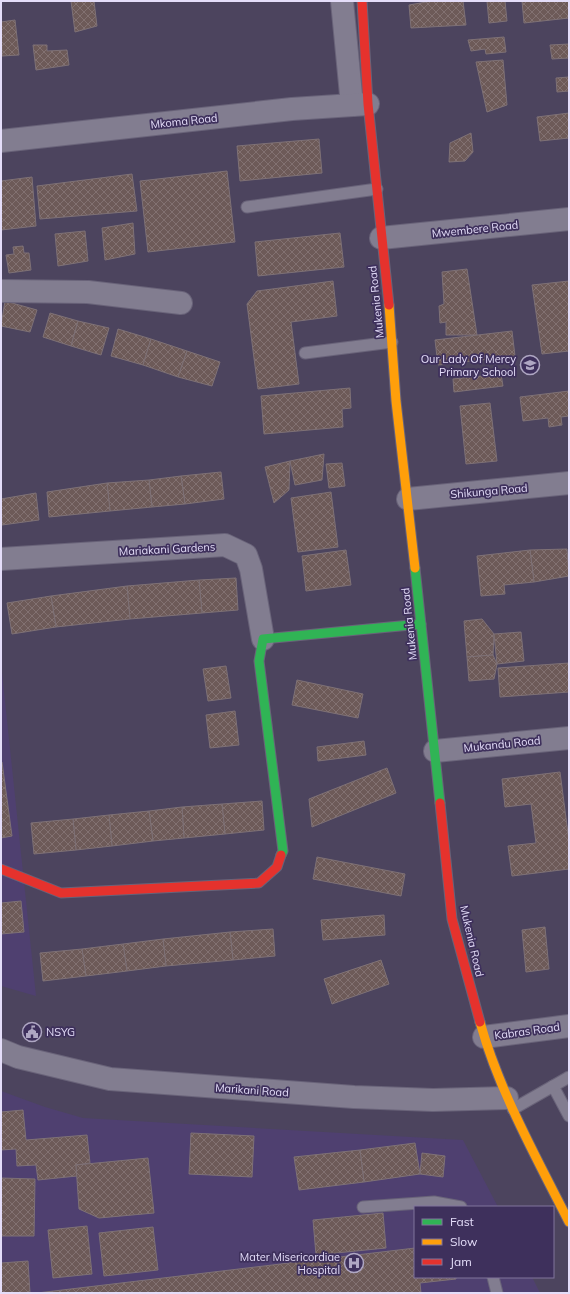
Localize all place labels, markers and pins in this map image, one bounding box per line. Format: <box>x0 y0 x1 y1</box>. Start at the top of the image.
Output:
place label: Our Lady Of Mercy Primary School <box>421 352 516 379</box>
school or university icon: Our Lady Of Mercy Primary School <box>519 354 541 376</box>
public building icon: NSYG <box>21 1021 43 1043</box>
place label: NSYG <box>46 1025 75 1039</box>
place label: Mater Misericordiae Hospital <box>240 1250 340 1277</box>
hospital icon: Mater Misericordiae Hospital <box>343 1252 365 1274</box>

